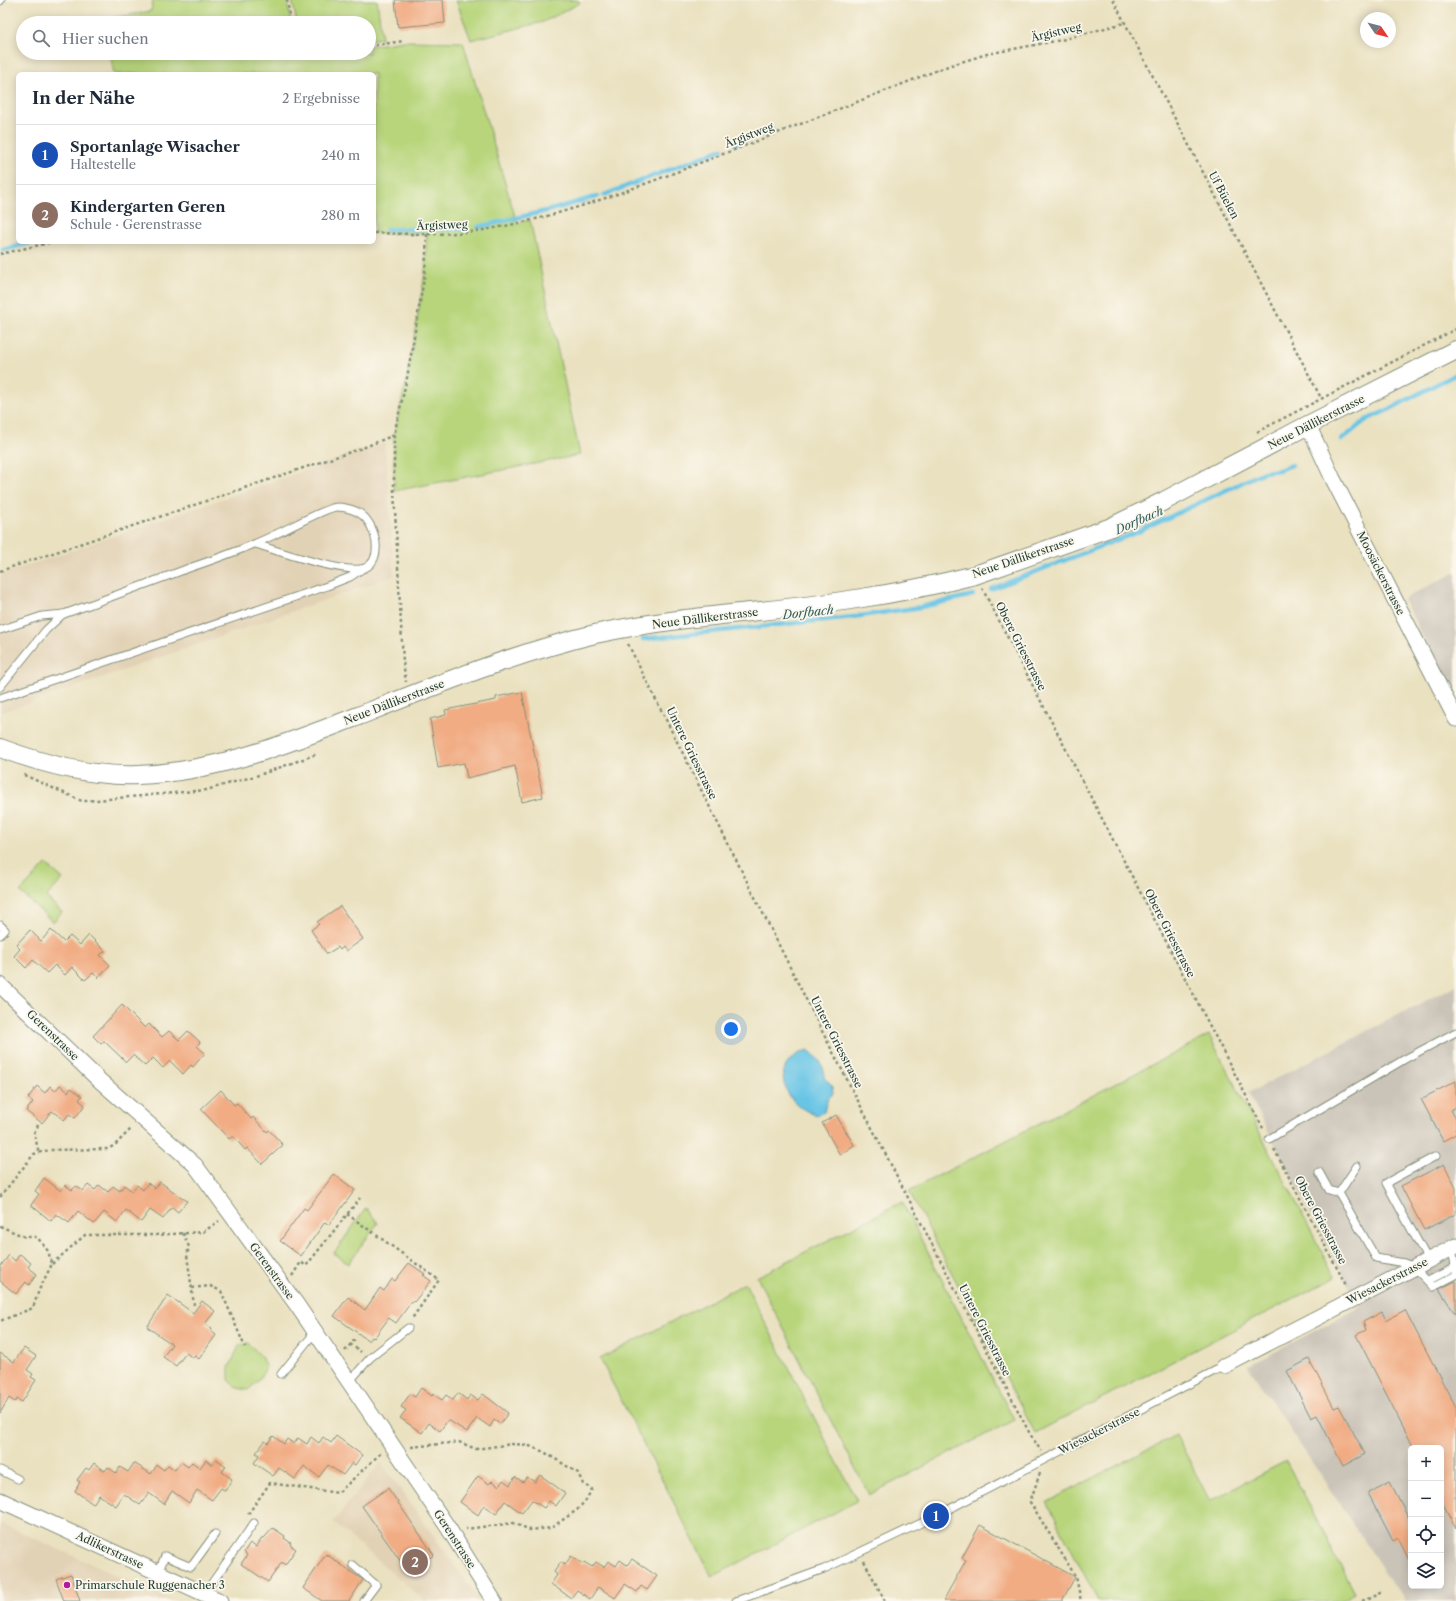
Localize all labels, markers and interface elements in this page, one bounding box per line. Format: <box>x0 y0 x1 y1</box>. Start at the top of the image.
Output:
north arrow <box>1360 12 1396 48</box>
search box <box>16 16 376 60</box>
street label: Ärgistweg <box>1028 19 1083 45</box>
icon: search <box>30 27 52 49</box>
text: Hier suchen <box>62 29 149 48</box>
text: In der Nähe <box>32 88 135 108</box>
text: 2 Ergebnisse <box>282 90 360 106</box>
street label: Ärgistweg <box>722 119 776 151</box>
text: Sportanlage Wisacher <box>70 137 240 156</box>
text: 1 <box>42 147 48 163</box>
text: 240 m <box>321 147 360 163</box>
text: Haltestelle <box>70 156 136 172</box>
street label: Uf Büelen <box>1206 169 1242 221</box>
text: Kindergarten Geren <box>70 197 226 216</box>
text: 2 <box>41 207 49 223</box>
text: 280 m <box>321 207 360 223</box>
text: Schule · Gerenstrasse <box>70 216 202 232</box>
street label: Ärgistweg <box>415 217 468 233</box>
street label: Neue Dällikerstrasse <box>1265 391 1367 453</box>
water label: Dorfbach <box>1112 503 1166 538</box>
street label: Moosäckerstrasse <box>1354 529 1408 617</box>
street label: Neue Dällikerstrasse <box>970 533 1076 581</box>
street label: Obere Griesstrasse <box>993 599 1049 693</box>
water label: Dorfbach <box>781 602 834 622</box>
street label: Neue Dällikerstrasse <box>651 605 759 631</box>
street label: Neue Dällikerstrasse <box>342 676 446 728</box>
street label: Untere Griesstrasse <box>664 704 720 802</box>
street label: Obere Griesstrasse <box>1142 886 1198 980</box>
street label: Untere Griesstrasse <box>808 994 866 1090</box>
street label: Gerenstrasse <box>24 1007 82 1063</box>
your location <box>721 1019 741 1039</box>
street label: Obere Griesstrasse <box>1292 1173 1350 1267</box>
street label: Gerenstrasse <box>247 1240 297 1302</box>
street label: Wiesackerstrasse <box>1343 1254 1430 1308</box>
street label: Untere Griesstrasse <box>956 1282 1014 1378</box>
street label: Wiesackerstrasse <box>1055 1404 1142 1458</box>
map controls <box>1408 1445 1444 1589</box>
button: + <box>1408 1445 1444 1481</box>
button: − <box>1408 1481 1444 1517</box>
pin: 1 <box>923 1501 949 1531</box>
street label: Gerenstrasse <box>431 1507 479 1571</box>
button: locate <box>1408 1517 1444 1553</box>
street label: Adlikerstrasse <box>73 1528 146 1572</box>
pin: 2 <box>402 1547 428 1577</box>
button: layers <box>1408 1553 1444 1589</box>
place label: Primarschule Ruggenacher 3 <box>75 1578 225 1592</box>
marker: Primarschule Ruggenacher 3 <box>62 1580 72 1590</box>

